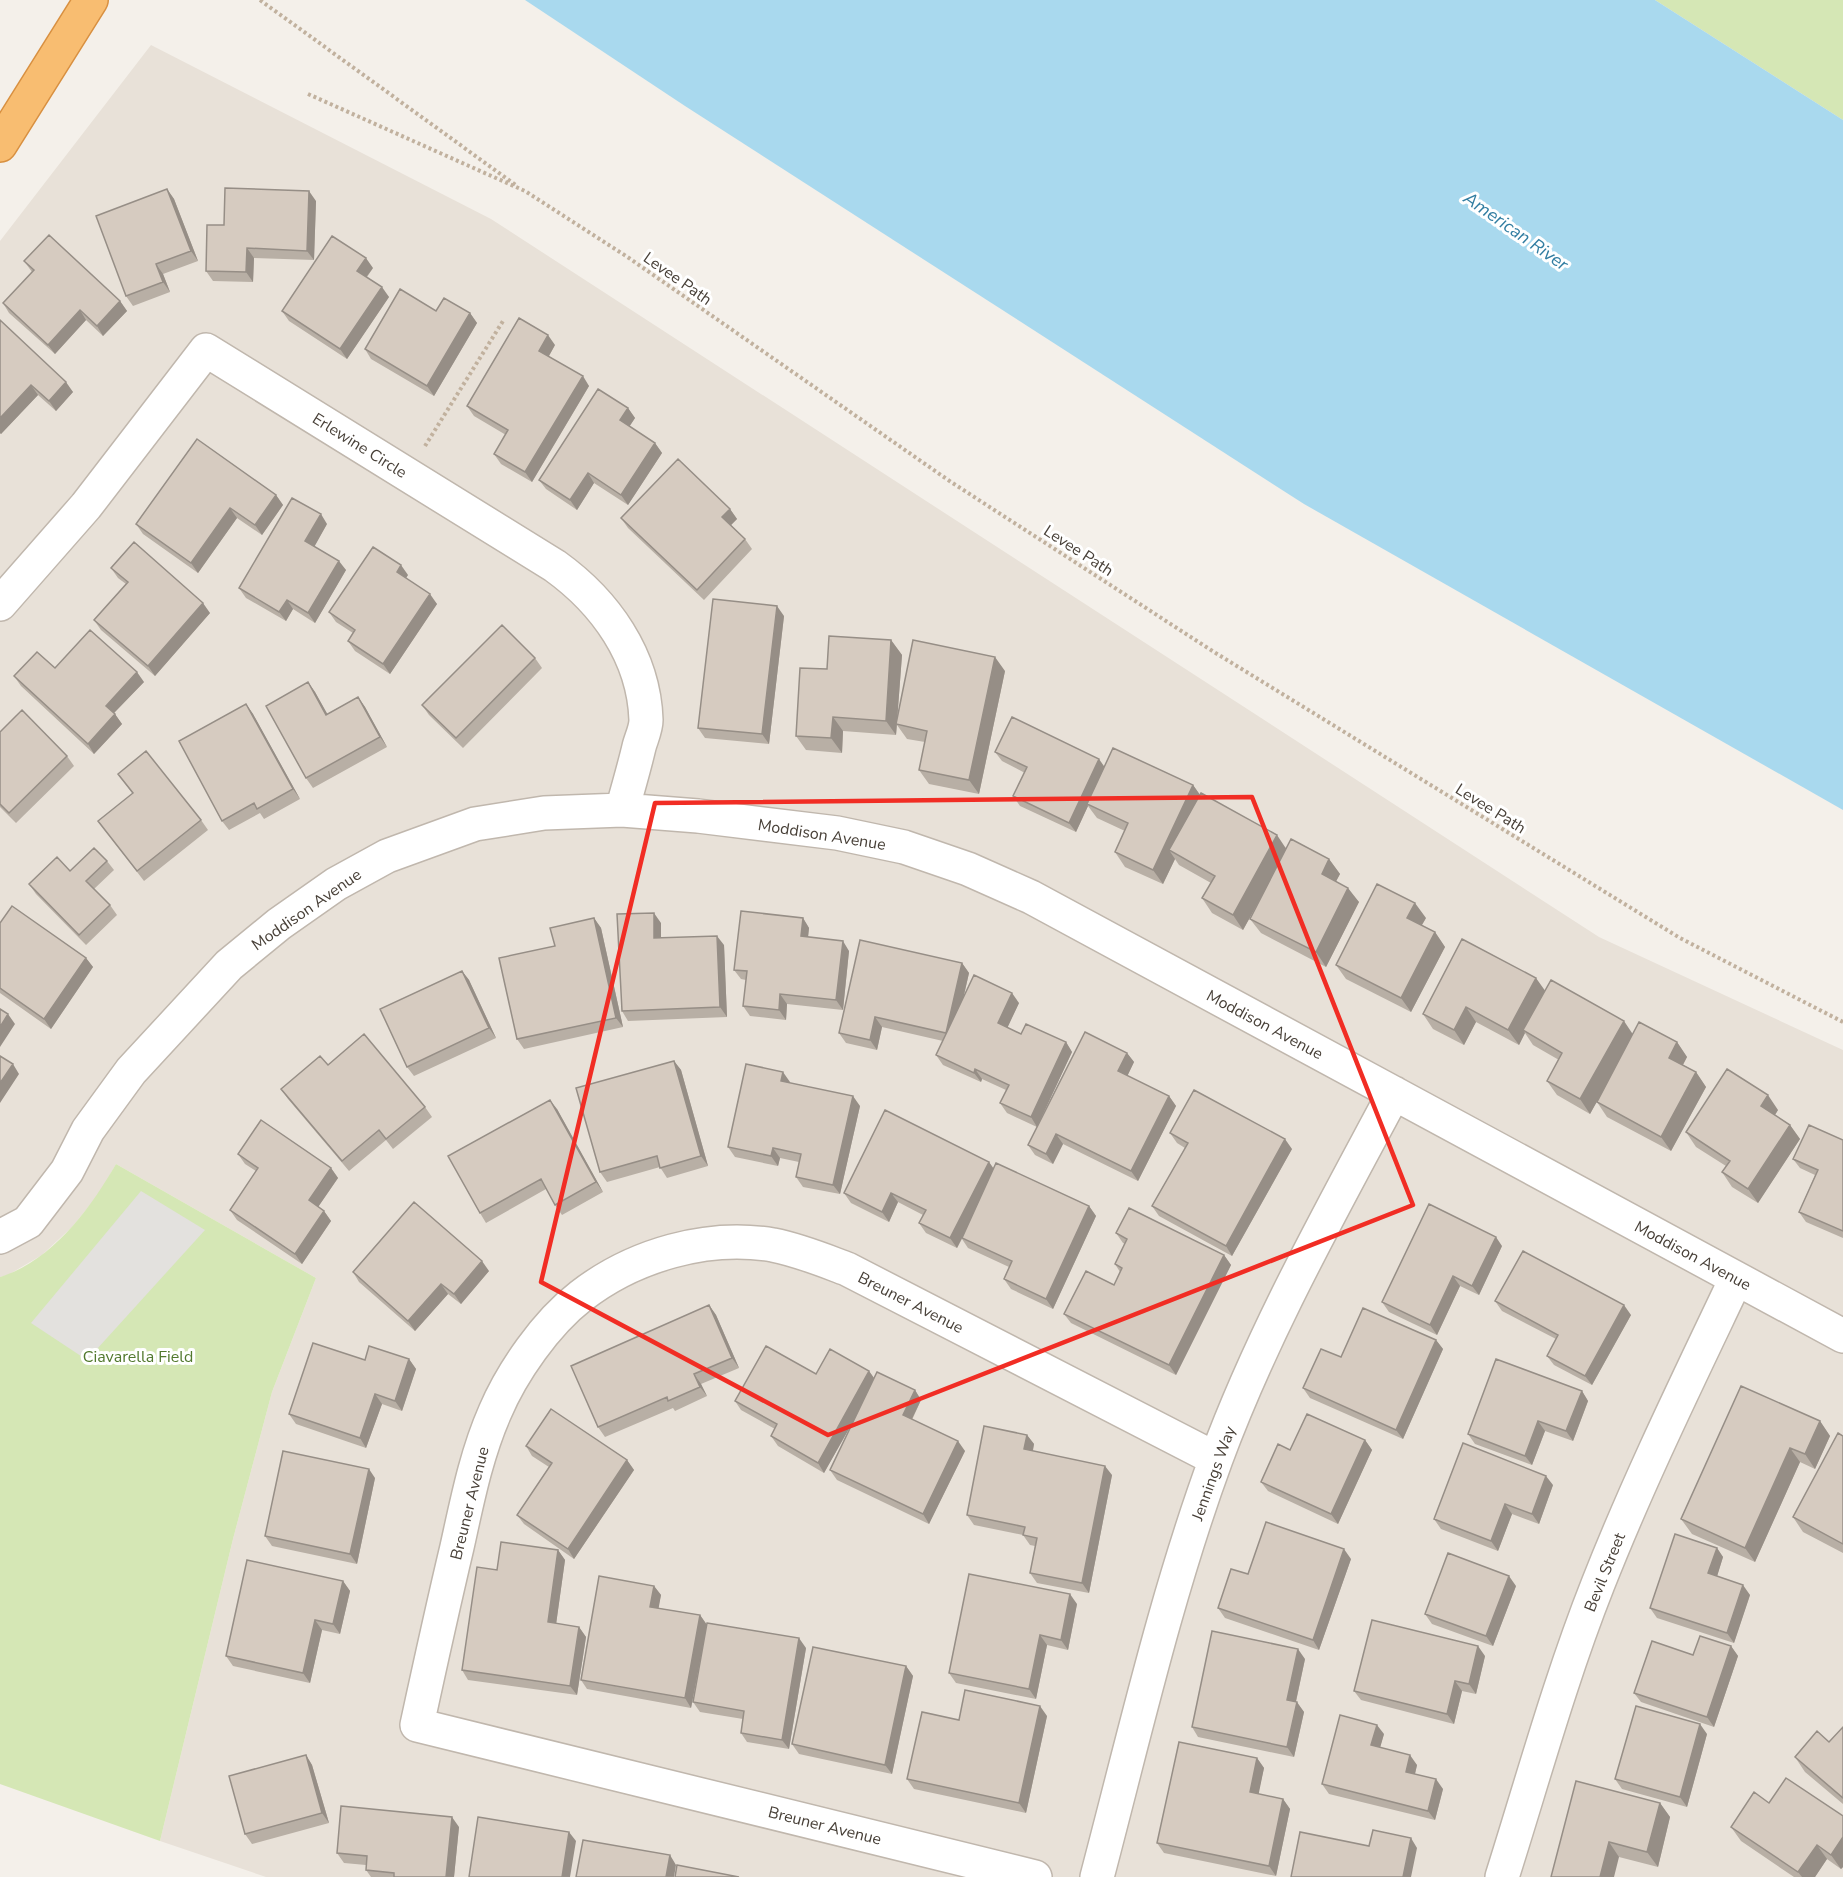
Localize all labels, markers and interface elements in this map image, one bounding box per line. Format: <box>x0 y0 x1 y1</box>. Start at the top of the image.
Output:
water label: American River <box>1458 185 1574 276</box>
street label: Levee Path <box>639 247 716 311</box>
street label: Erlewine Circle <box>308 408 411 484</box>
street label: Levee Path <box>1039 520 1118 582</box>
street label: Levee Path <box>1451 779 1530 839</box>
street label: Moddison Avenue <box>756 814 887 856</box>
street label: Moddison Avenue <box>247 864 366 956</box>
street label: Moddison Avenue <box>1202 985 1327 1065</box>
street label: Moddison Avenue <box>1630 1216 1755 1296</box>
street label: Breuner Avenue <box>854 1267 967 1339</box>
park label: Ciavarella Field <box>83 1346 193 1368</box>
street label: Jennings Way <box>1186 1422 1242 1525</box>
street label: Breuner Avenue <box>445 1444 495 1562</box>
street label: Bevil Street <box>1579 1529 1631 1615</box>
street label: Breuner Avenue <box>766 1801 884 1851</box>

